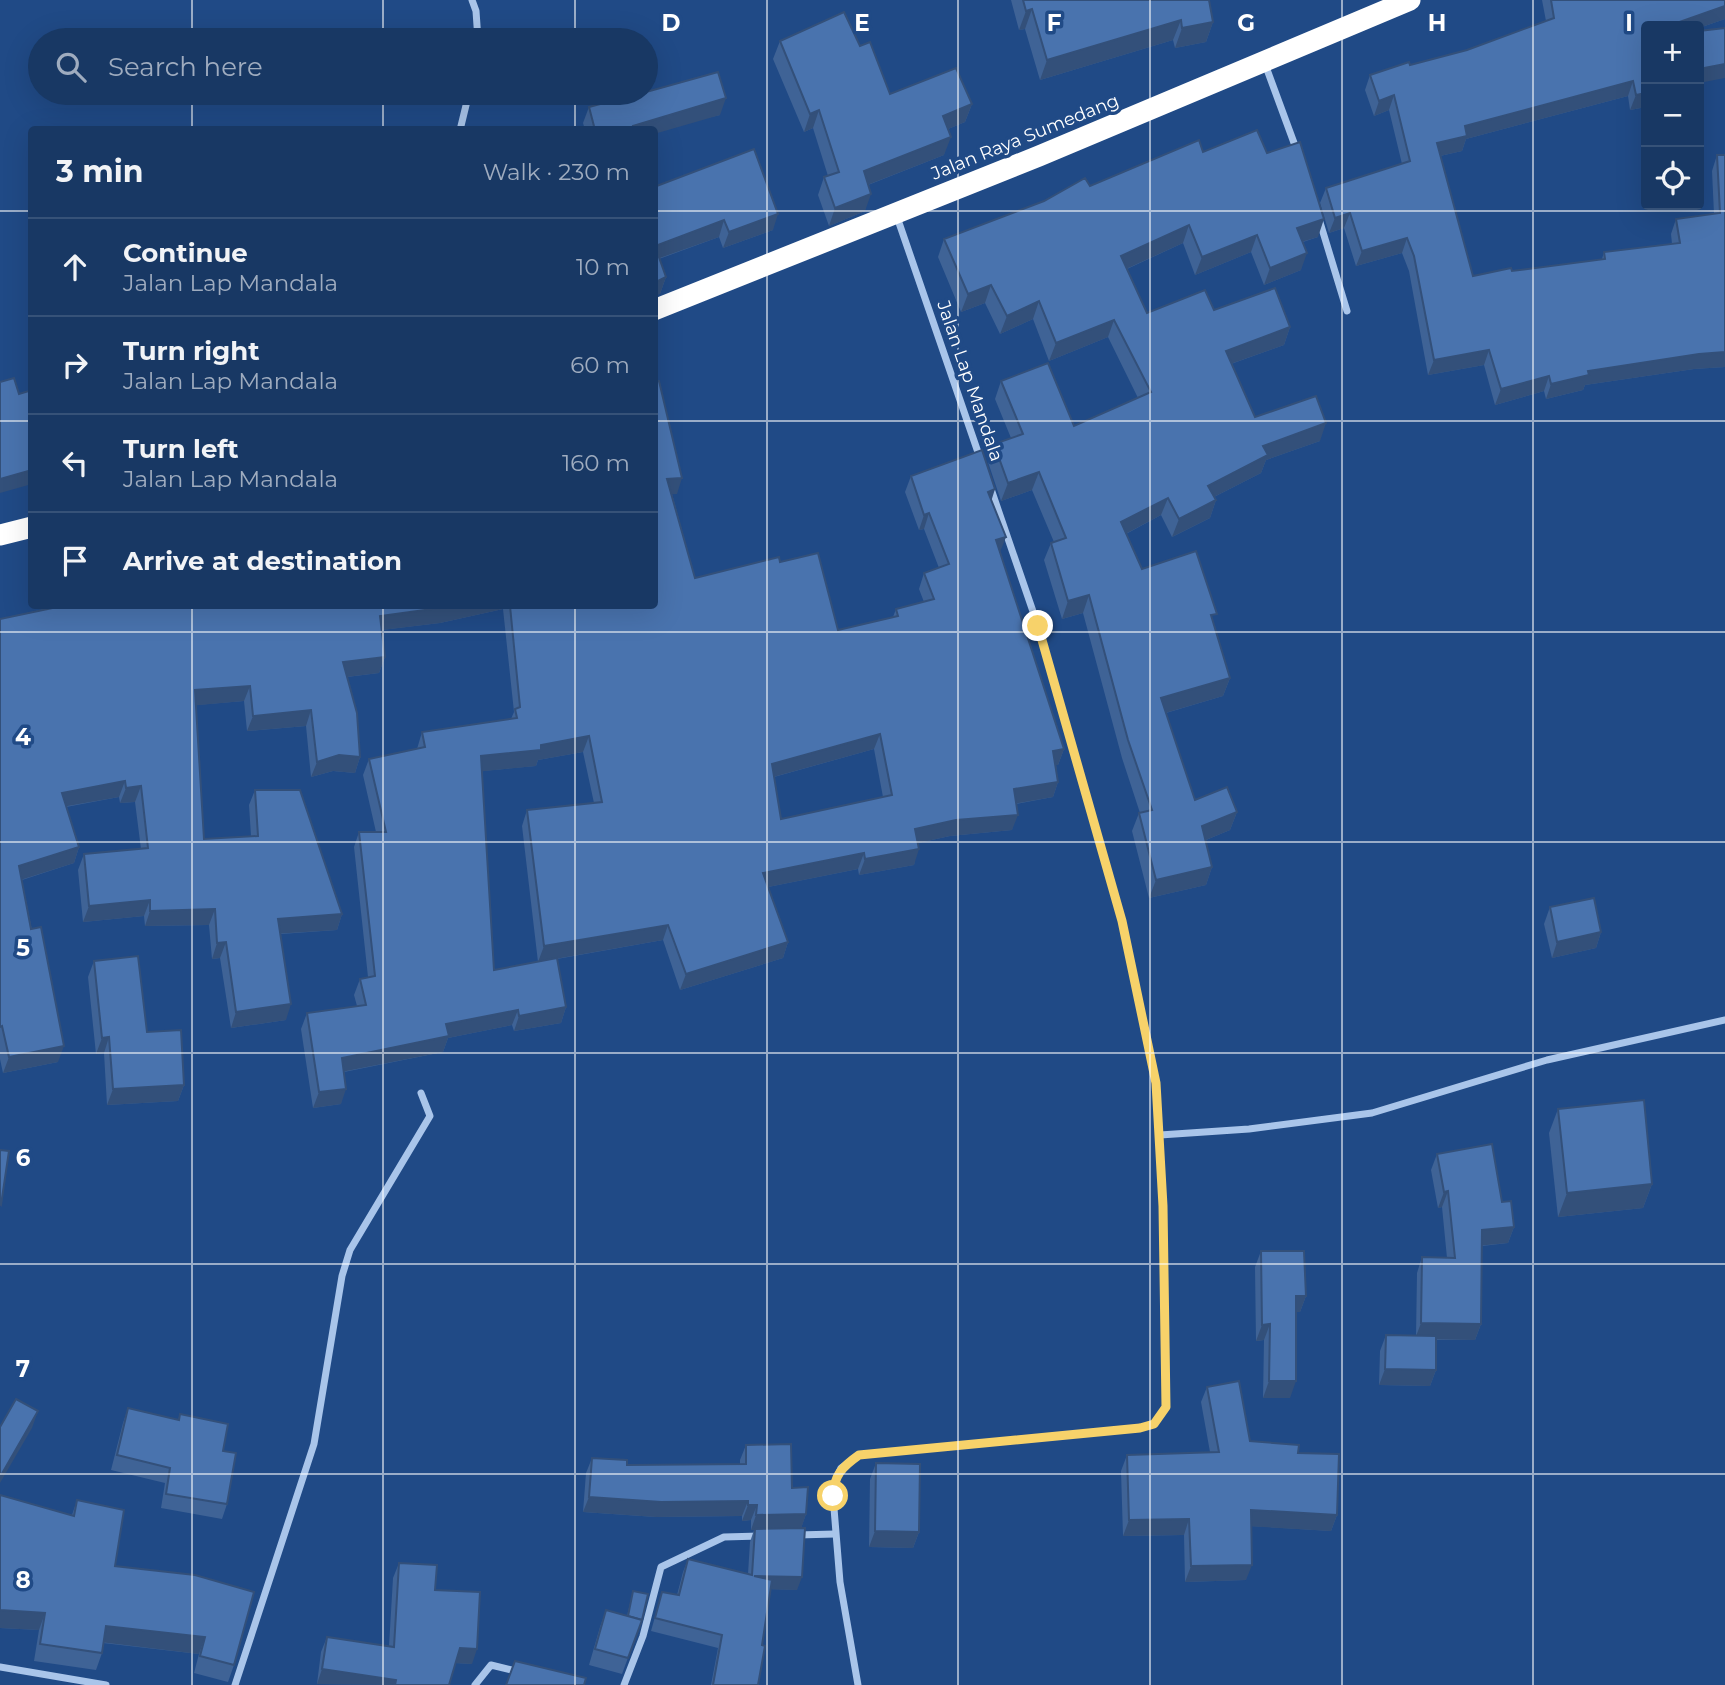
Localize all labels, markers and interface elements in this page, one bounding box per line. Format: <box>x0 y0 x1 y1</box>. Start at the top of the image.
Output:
text: D <box>662 9 681 37</box>
text: E <box>854 9 870 37</box>
text: F <box>1047 9 1062 37</box>
text: G <box>1237 9 1255 37</box>
text: H <box>1428 9 1446 37</box>
text: I <box>1625 9 1633 37</box>
map controls <box>1641 21 1704 210</box>
button: + <box>1641 21 1704 84</box>
search box <box>28 28 658 105</box>
icon: search <box>52 48 90 86</box>
text: Search here <box>108 51 263 83</box>
button: − <box>1641 84 1704 147</box>
street label: Jalan Raya Sumedang <box>927 89 1122 185</box>
button: locate <box>1641 147 1704 210</box>
text: 3 min <box>56 153 143 190</box>
text: Walk · 230 m <box>483 158 630 186</box>
text: Continue <box>123 237 248 269</box>
icon: ahead <box>56 248 94 286</box>
text: 10 m <box>576 253 630 281</box>
text: Jalan Lap Mandala <box>123 269 338 297</box>
street label: Jalan Lap Mandala <box>932 297 1008 464</box>
text: Turn right <box>123 335 259 367</box>
icon: right <box>56 346 94 384</box>
text: 60 m <box>570 351 630 379</box>
text: Jalan Lap Mandala <box>123 367 338 395</box>
text: Turn left <box>123 433 239 465</box>
icon: left <box>56 444 94 482</box>
text: 160 m <box>562 449 630 477</box>
text: Jalan Lap Mandala <box>123 465 338 493</box>
icon: arrive <box>56 542 94 580</box>
text: Arrive at destination <box>123 545 402 577</box>
route end <box>1022 610 1053 641</box>
text: 4 <box>15 723 31 751</box>
text: 5 <box>16 934 30 962</box>
text: 6 <box>16 1144 31 1172</box>
text: 7 <box>16 1355 30 1383</box>
route start <box>817 1480 848 1511</box>
text: 8 <box>15 1566 31 1594</box>

